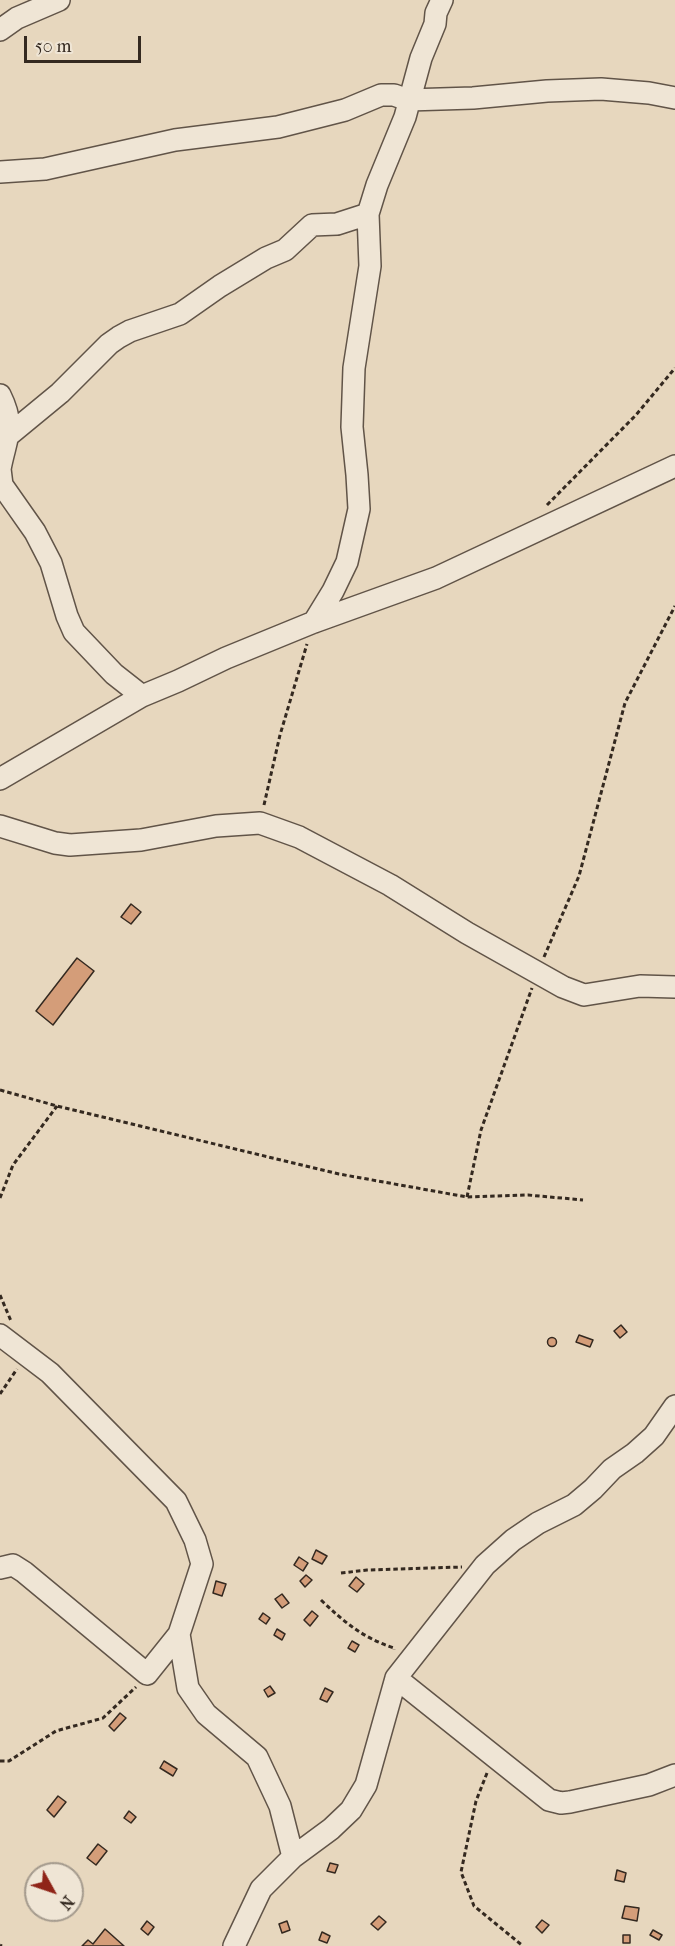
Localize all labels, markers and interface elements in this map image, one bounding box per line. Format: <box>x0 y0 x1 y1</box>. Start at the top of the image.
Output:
scale bar <box>27 24 144 62</box>
text: 50 m <box>35 36 71 57</box>
north arrow <box>24 1862 84 1922</box>
text: N <box>55 1892 78 1913</box>

